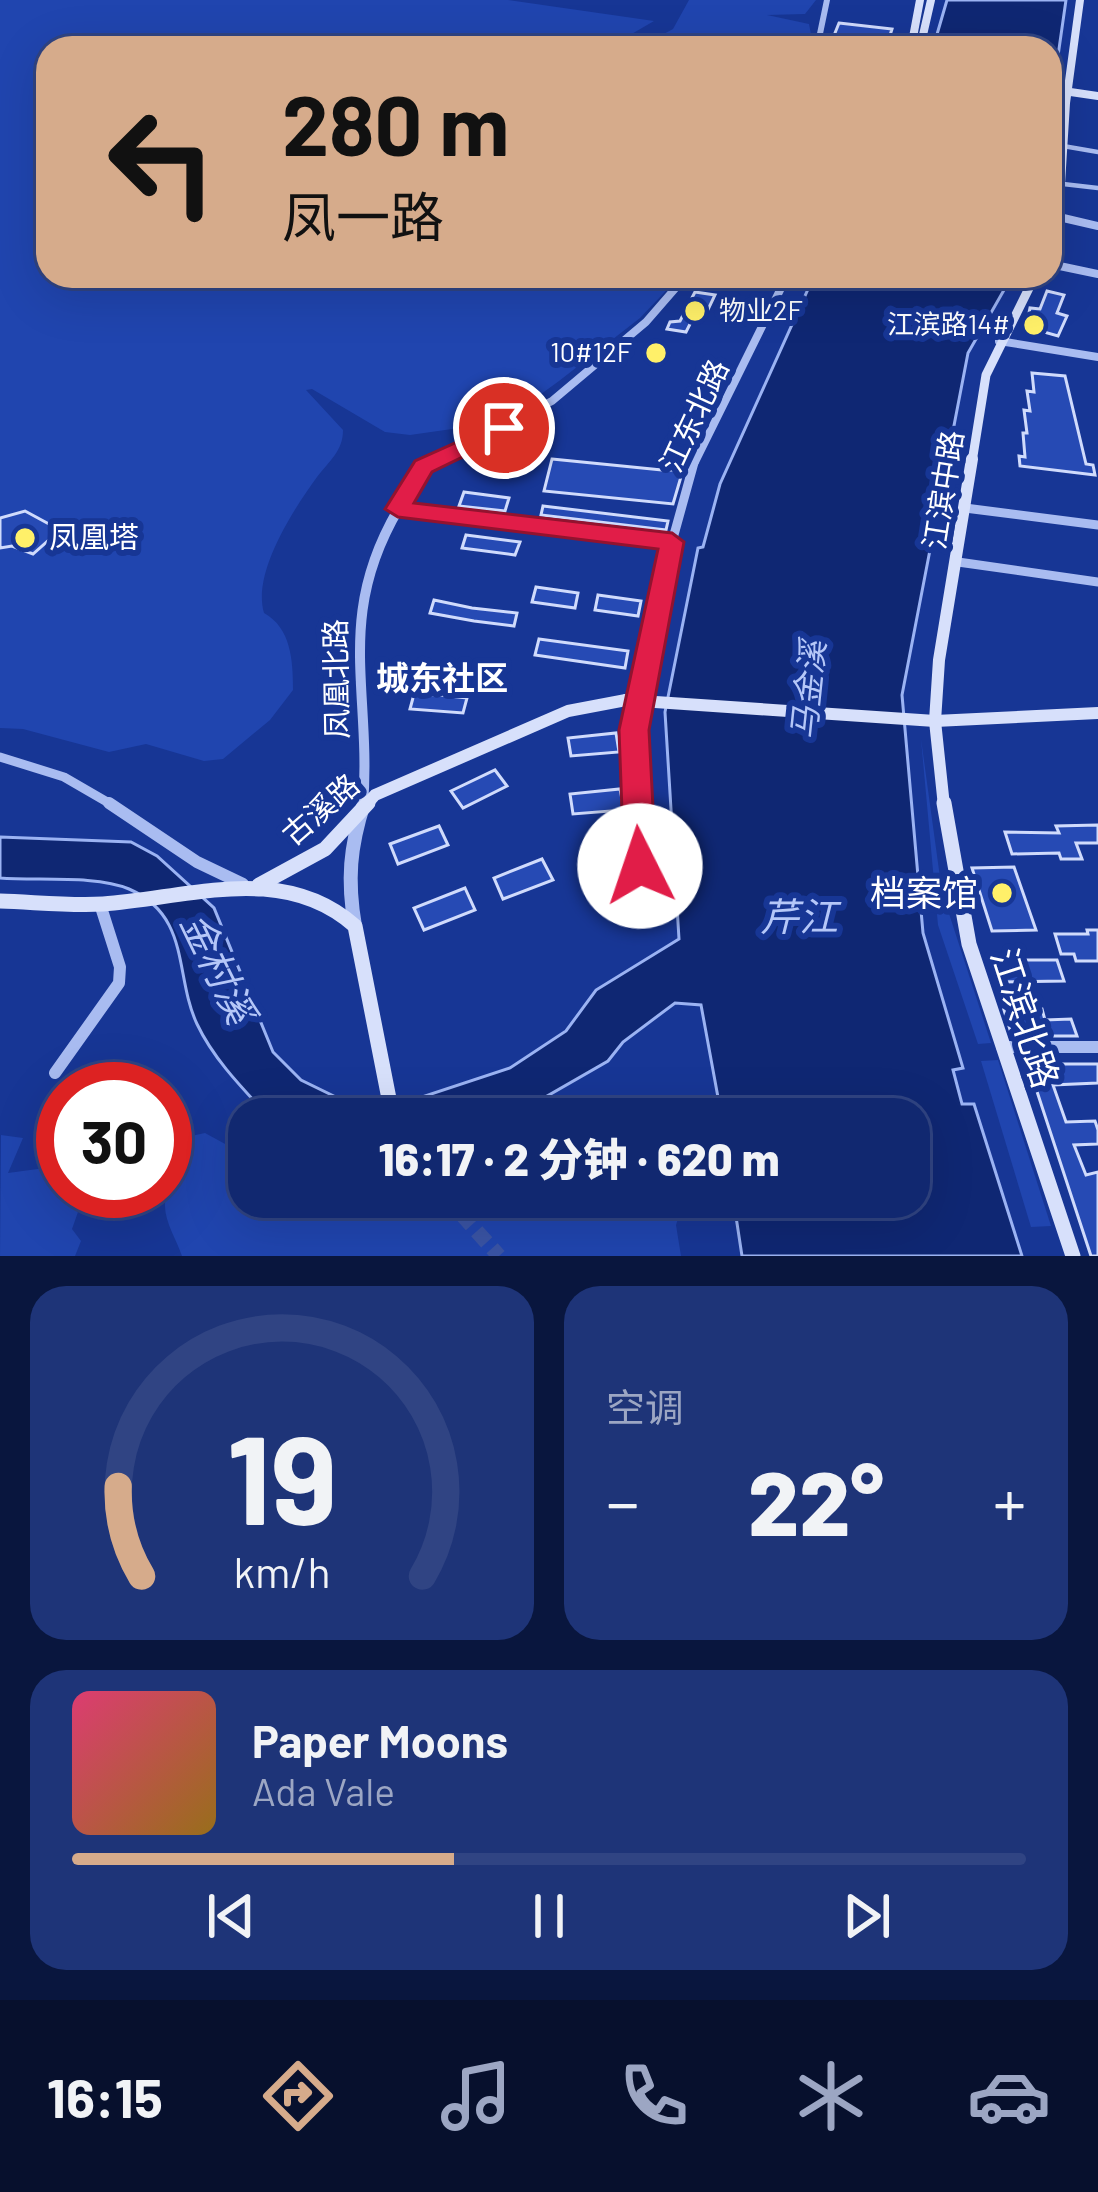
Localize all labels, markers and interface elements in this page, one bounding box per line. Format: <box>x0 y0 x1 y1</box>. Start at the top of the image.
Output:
text: 280 m <box>282 72 509 173</box>
icon: left <box>84 84 240 240</box>
text: 凤一路 <box>282 183 444 248</box>
place label: 物业2F <box>719 293 803 325</box>
marker: 物业2F <box>682 298 708 324</box>
place label: 江滨路14# <box>887 307 1010 339</box>
marker: 江滨路14# <box>1021 312 1047 338</box>
place label: 10#12F <box>550 335 632 367</box>
marker: 10#12F <box>643 340 669 366</box>
street label: 江东北路 <box>652 353 735 477</box>
pin <box>453 377 555 479</box>
icon: arrive <box>471 395 537 461</box>
street label: 江滨中路 <box>915 428 969 552</box>
place label: 凤凰塔 <box>49 518 139 554</box>
marker: 凤凰塔 <box>12 525 38 551</box>
street label: 凤凰北路 <box>316 619 354 739</box>
water label: 马金溪 <box>782 636 832 741</box>
district label: 城东社区 <box>376 657 508 697</box>
street label: 古溪路 <box>274 765 365 852</box>
position arrow <box>577 803 703 929</box>
place label: 档案馆 <box>870 870 978 913</box>
marker: 档案馆 <box>989 880 1015 906</box>
water label: 芹江 <box>760 892 842 939</box>
water label: 金村溪 <box>173 904 268 1034</box>
street label: 江滨北路 <box>984 942 1069 1093</box>
speed limit sign: 30 <box>36 1062 192 1218</box>
text: 16:17 · 2 分钟 · 620 m <box>378 1131 780 1185</box>
text: 空调 <box>606 1383 684 1430</box>
text: 19 <box>227 1400 337 1550</box>
text: 22° <box>748 1446 884 1554</box>
text: − <box>606 1461 639 1540</box>
text: + <box>993 1461 1026 1540</box>
text: km/h <box>233 1545 331 1597</box>
text: Paper Moons <box>252 1713 508 1767</box>
text: Ada Vale <box>252 1767 395 1814</box>
icon: previous <box>198 1883 264 1949</box>
icon: pause <box>516 1883 582 1949</box>
icon: next <box>834 1883 900 1949</box>
icon: directions <box>256 2054 340 2138</box>
icon: music <box>434 2054 518 2138</box>
icon: phone <box>612 2054 696 2138</box>
icon: climate <box>789 2054 873 2138</box>
icon: car <box>967 2054 1051 2138</box>
text: 16:15 <box>47 2064 163 2129</box>

